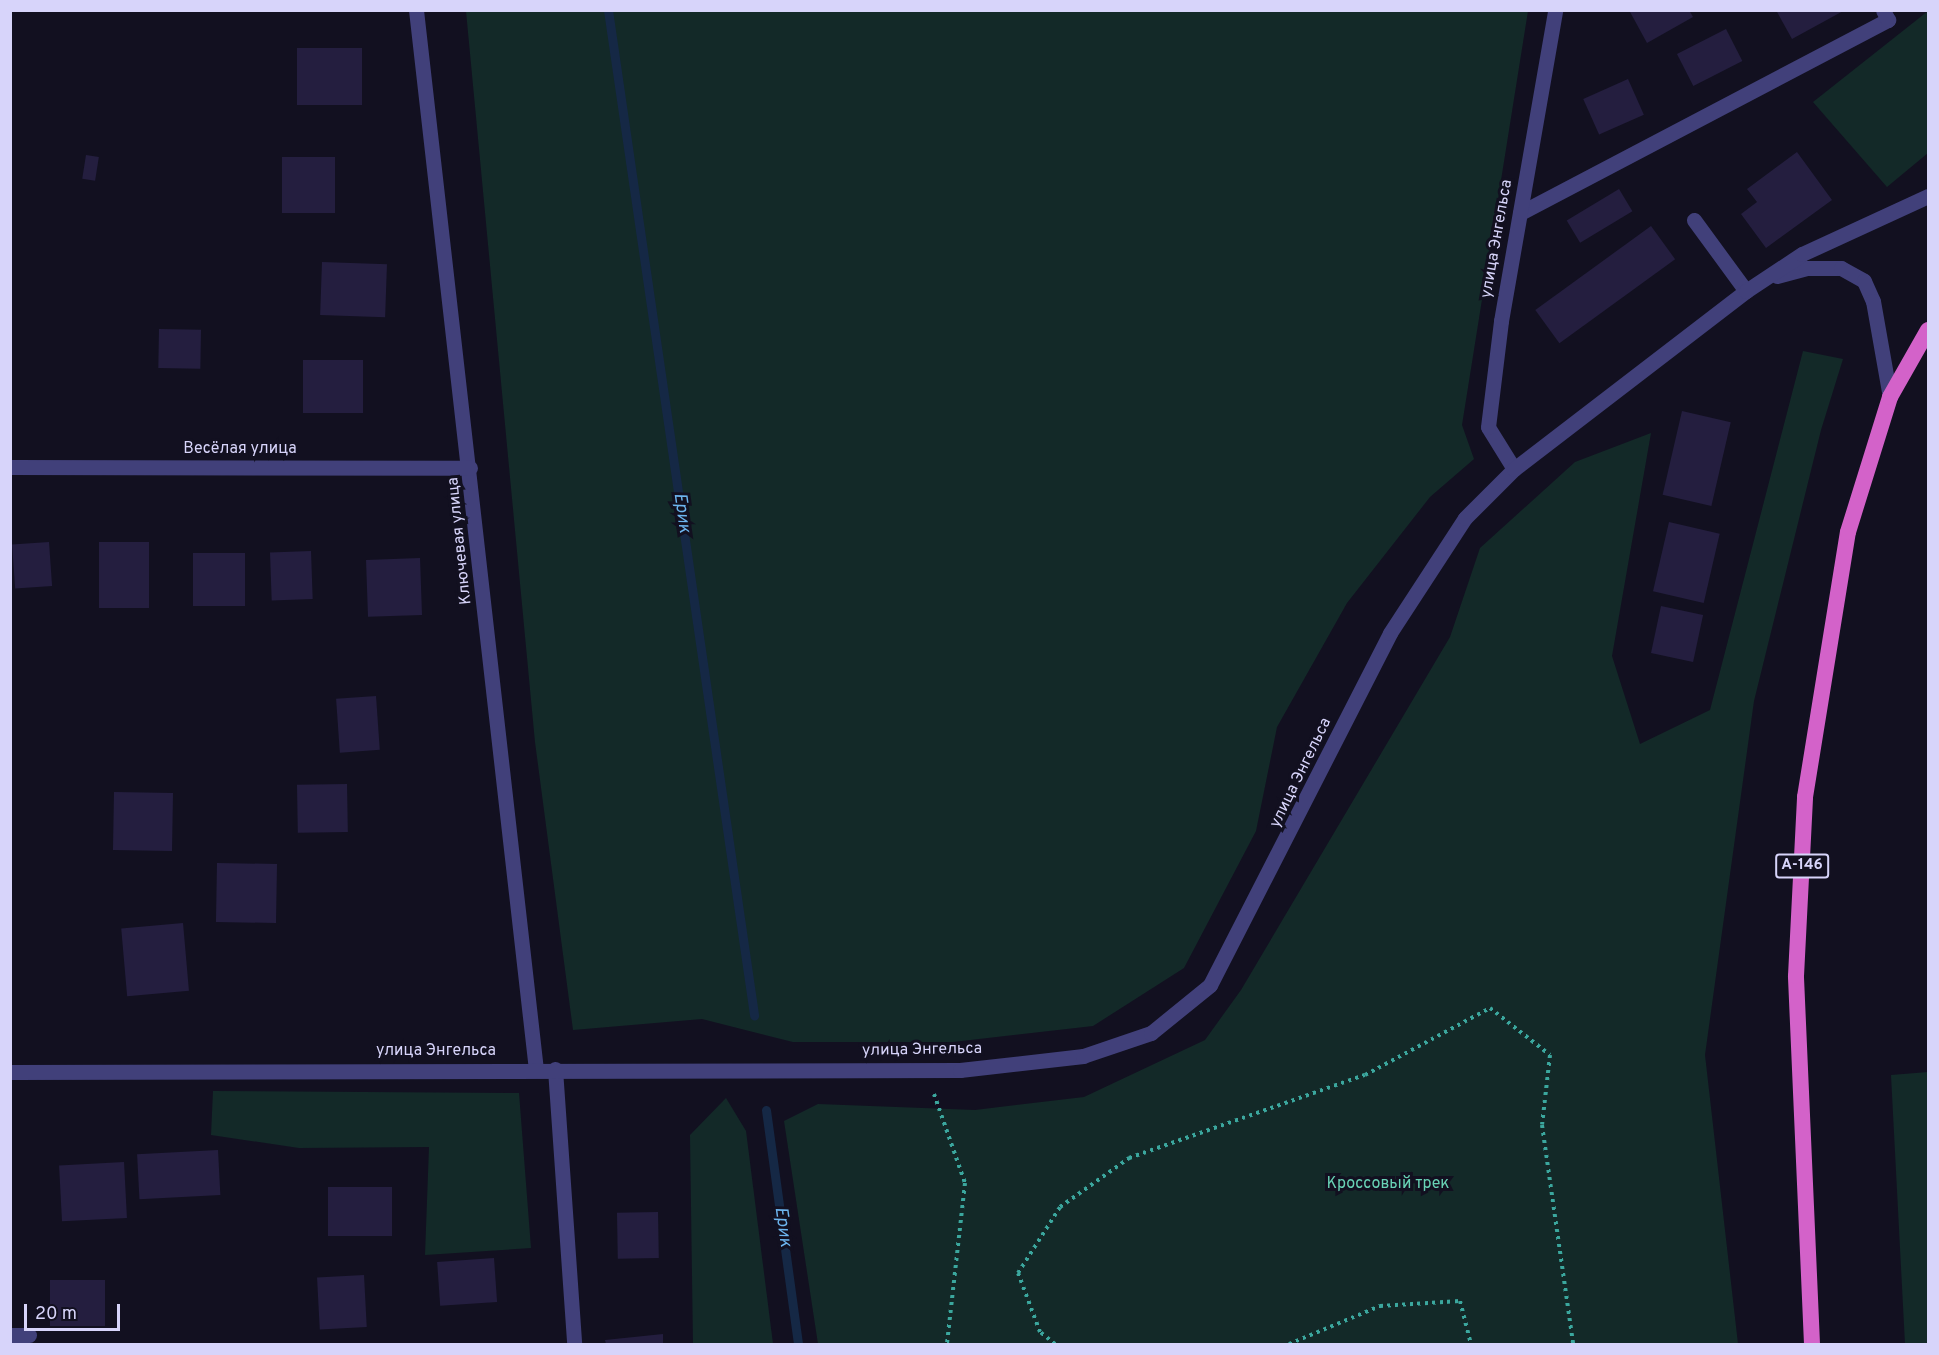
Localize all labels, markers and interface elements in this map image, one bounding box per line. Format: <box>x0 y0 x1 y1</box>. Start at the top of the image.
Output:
street label: улица Энгельса <box>1477 178 1517 300</box>
street label: Весёлая улица <box>183 439 297 459</box>
street label: Ключевая улица <box>444 476 476 606</box>
water label: Ерик <box>667 491 695 535</box>
street label: улица Энгельса <box>1266 715 1336 831</box>
road number: А-146 <box>1775 854 1829 878</box>
street label: улица Энгельса <box>862 1039 982 1061</box>
street label: улица Энгельса <box>376 1041 496 1061</box>
park label: Кроссовый трек <box>1327 1174 1449 1194</box>
water label: Ерик <box>768 1205 796 1249</box>
scale bar <box>27 1292 123 1330</box>
text: 20 m <box>35 1303 77 1326</box>

